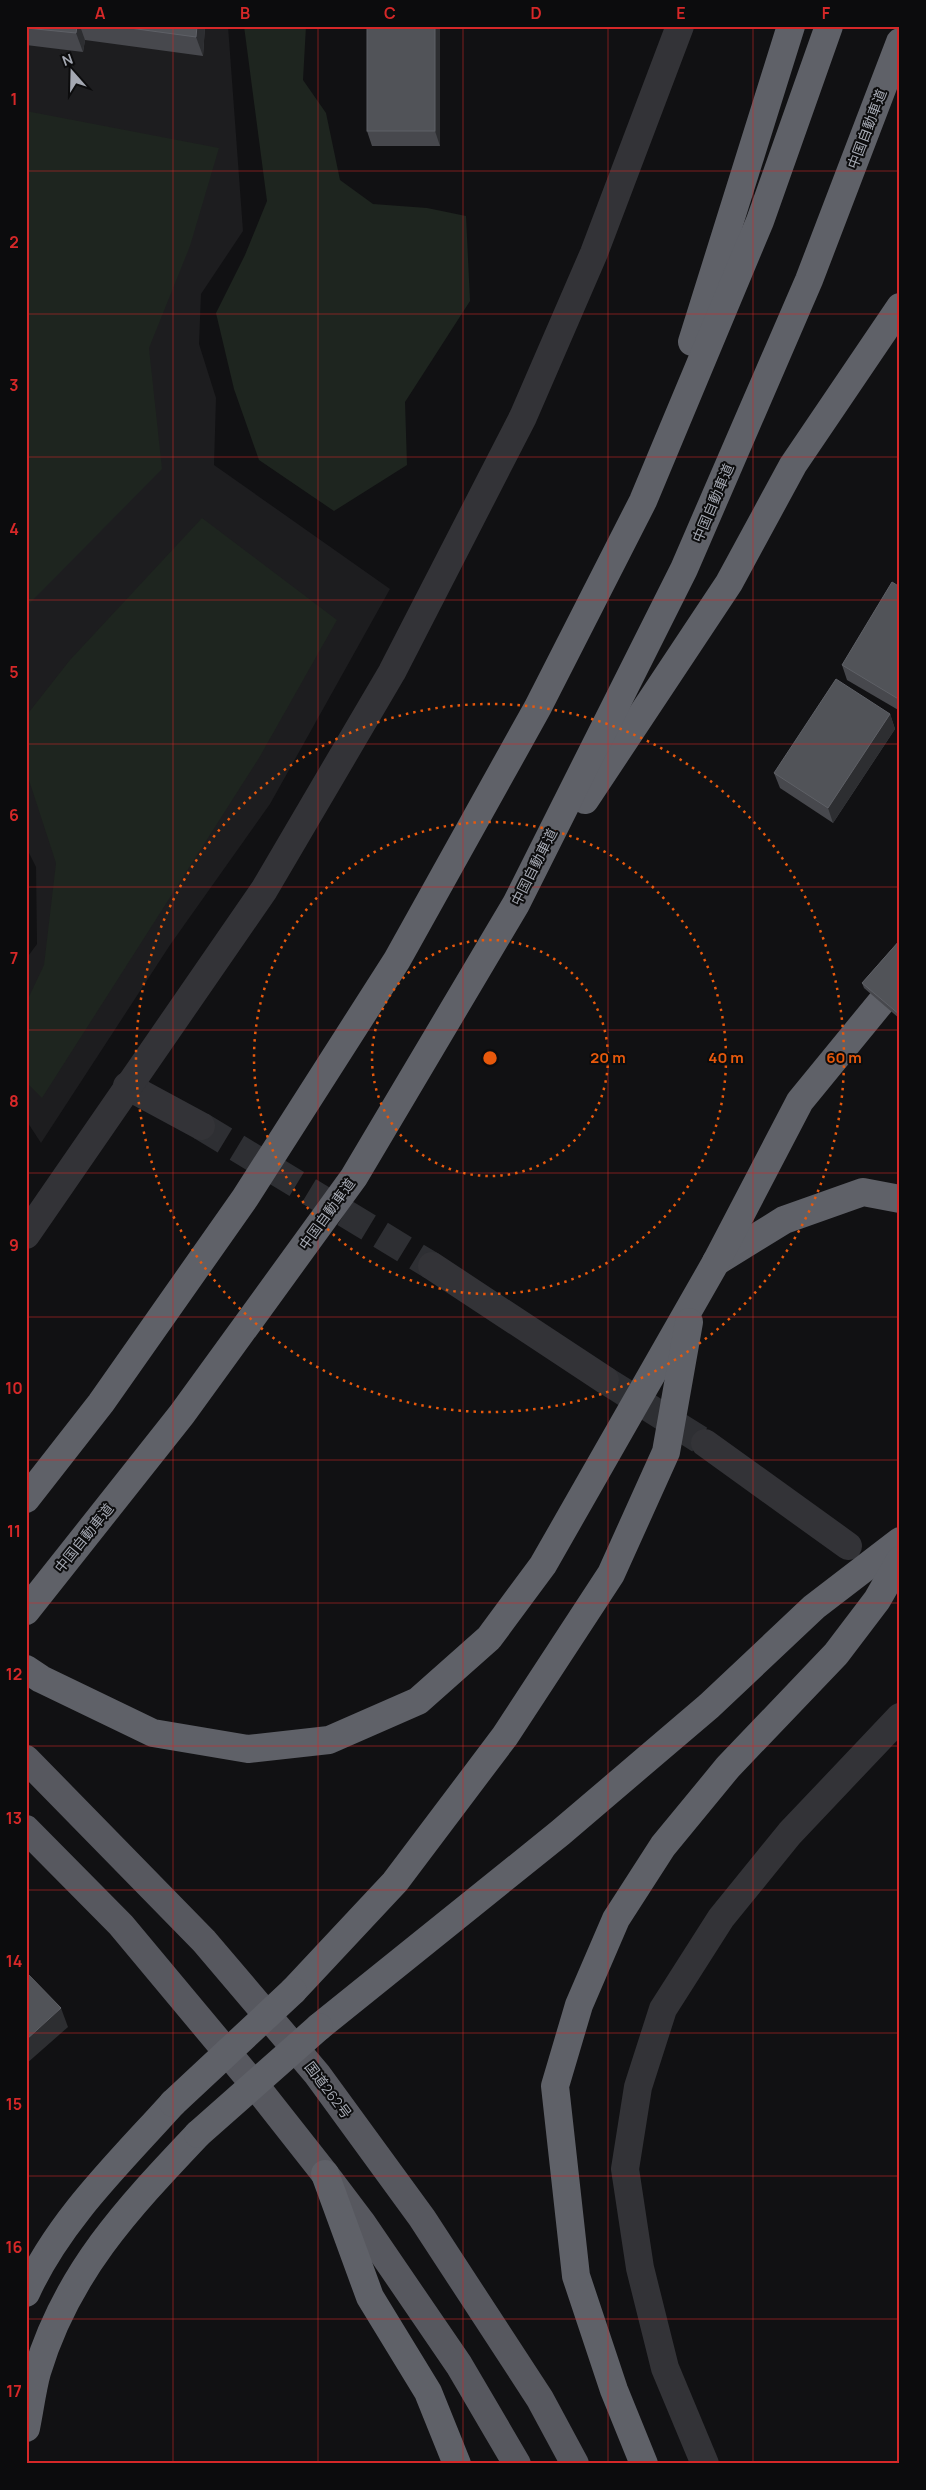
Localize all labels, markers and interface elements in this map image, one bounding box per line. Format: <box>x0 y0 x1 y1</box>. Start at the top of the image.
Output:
text: A <box>95 2 106 24</box>
text: B <box>240 2 250 24</box>
text: C <box>384 2 396 24</box>
text: D <box>530 2 542 24</box>
text: E <box>676 2 686 24</box>
text: F <box>822 2 831 24</box>
north arrow <box>48 48 98 98</box>
text: N <box>59 49 75 70</box>
street label: 中国自動車道 <box>843 86 890 171</box>
text: 1 <box>10 88 18 110</box>
text: 2 <box>9 231 19 253</box>
text: 3 <box>9 374 19 396</box>
street label: 中国自動車道 <box>687 460 738 545</box>
text: 4 <box>9 518 19 540</box>
text: 5 <box>9 661 19 683</box>
text: 6 <box>9 804 19 826</box>
street label: 中国自動車道 <box>506 825 561 909</box>
text: 7 <box>10 947 18 969</box>
text: 20 m <box>590 1047 626 1068</box>
text: 40 m <box>708 1047 744 1068</box>
text: 60 m <box>826 1047 862 1068</box>
centre of rings <box>481 1049 499 1067</box>
text: 8 <box>9 1090 19 1112</box>
street label: 中国自動車道 <box>294 1174 359 1253</box>
text: 9 <box>9 1234 19 1256</box>
text: 10 <box>5 1377 23 1399</box>
street label: 中国自動車道 <box>50 1499 117 1576</box>
text: 11 <box>7 1520 21 1542</box>
text: 12 <box>6 1663 22 1685</box>
text: 13 <box>6 1807 22 1829</box>
text: 14 <box>6 1950 22 1972</box>
street label: 国道262号 <box>301 2057 356 2122</box>
text: 15 <box>6 2093 22 2115</box>
text: 16 <box>6 2236 23 2258</box>
text: 17 <box>6 2380 22 2402</box>

